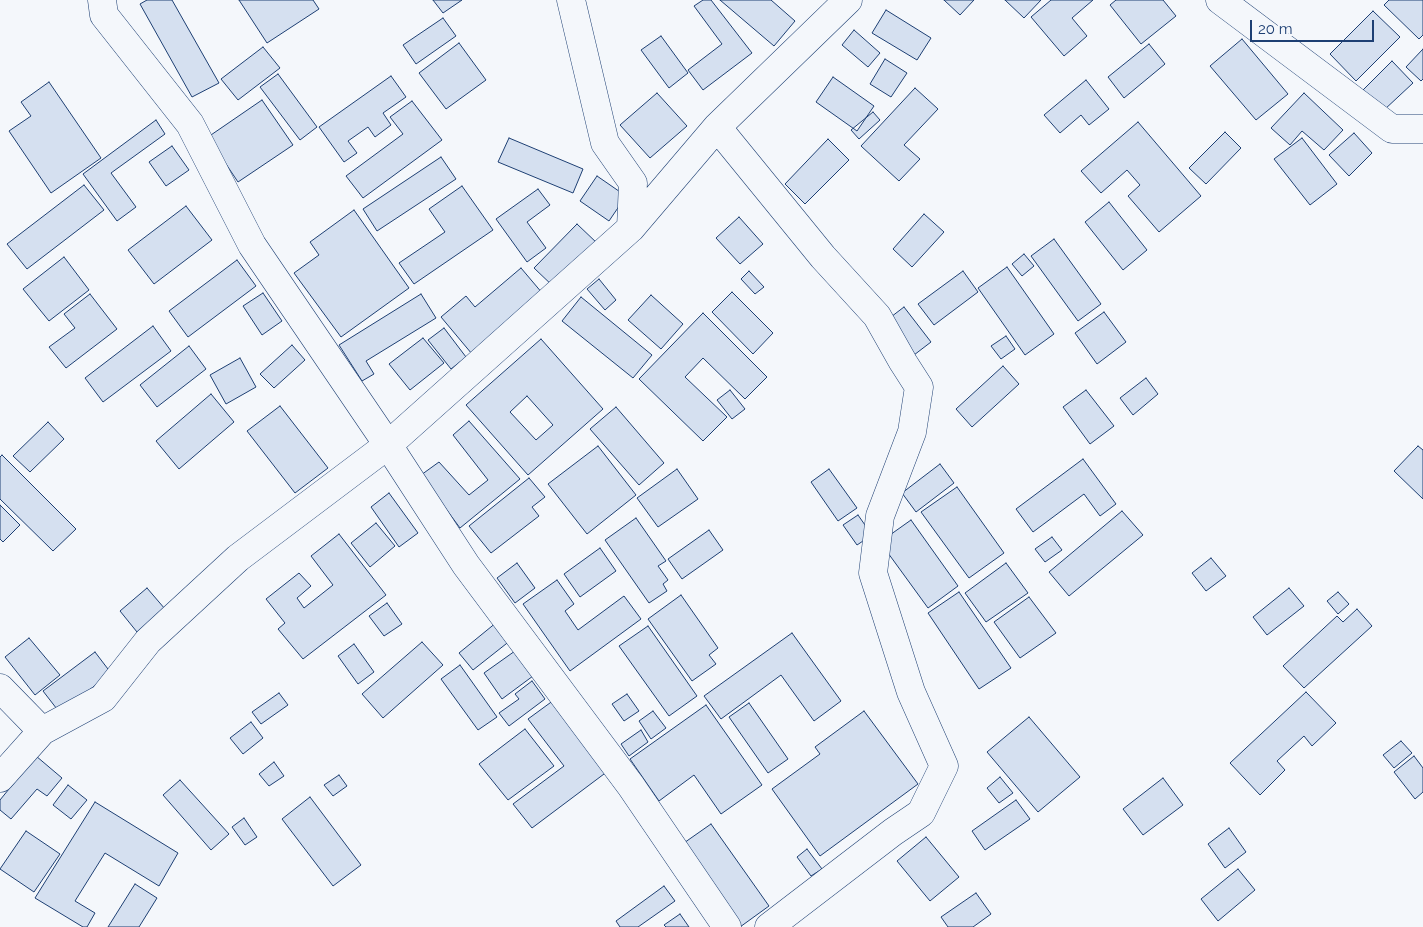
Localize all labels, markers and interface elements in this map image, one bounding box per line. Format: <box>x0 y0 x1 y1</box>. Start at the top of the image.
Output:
scale bar <box>1253 10 1377 42</box>
text: 20 m <box>1258 20 1293 38</box>

